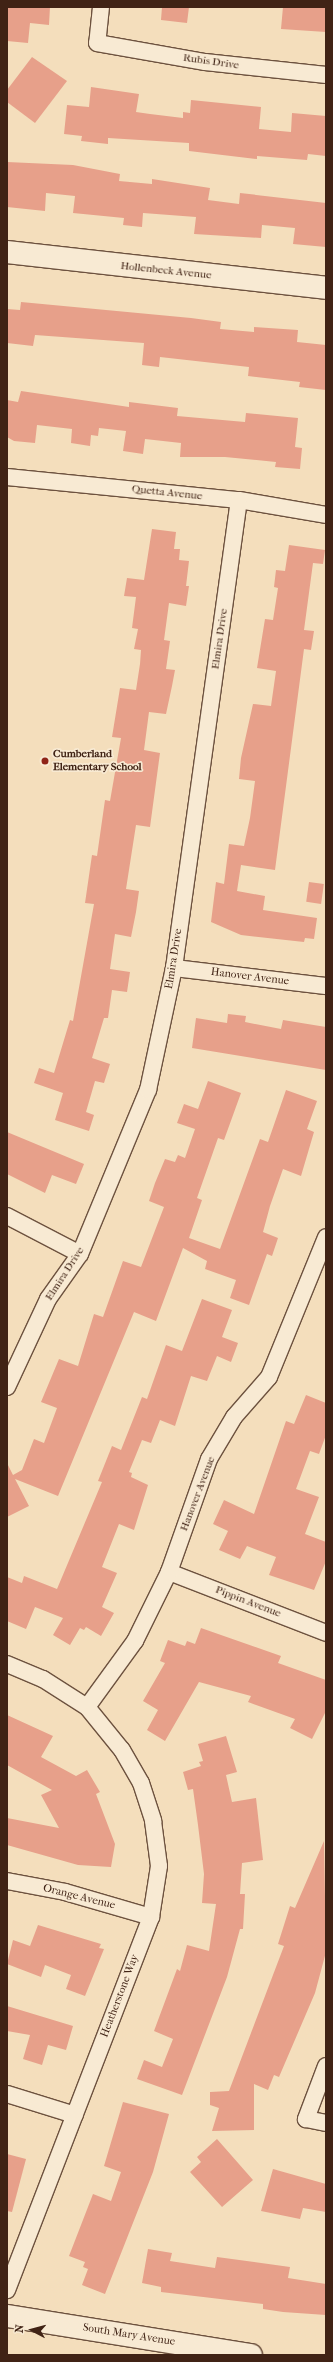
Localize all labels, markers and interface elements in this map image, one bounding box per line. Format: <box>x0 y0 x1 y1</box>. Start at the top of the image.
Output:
street label: Rubis Drive <box>182 52 240 72</box>
street label: Hollenbeck Avenue <box>120 260 212 282</box>
street label: Quetta Avenue <box>131 483 203 503</box>
street label: Elmira Drive <box>209 608 231 670</box>
place label: Cumberland Elementary School <box>53 748 142 774</box>
marker: Cumberland Elementary School <box>40 756 50 766</box>
street label: Elmira Drive <box>163 928 185 990</box>
street label: Hanover Avenue <box>210 966 290 988</box>
street label: Elmira Drive <box>43 1245 87 1303</box>
street label: Hanover Avenue <box>178 1455 218 1533</box>
street label: Pippin Avenue <box>213 1583 283 1621</box>
street label: Orange Avenue <box>41 1882 117 1912</box>
street label: Heatherstone Way <box>98 1953 142 2039</box>
north arrow <box>12 2310 52 2350</box>
street label: South Mary Avenue <box>82 2321 176 2349</box>
text: N <box>13 2324 26 2334</box>

